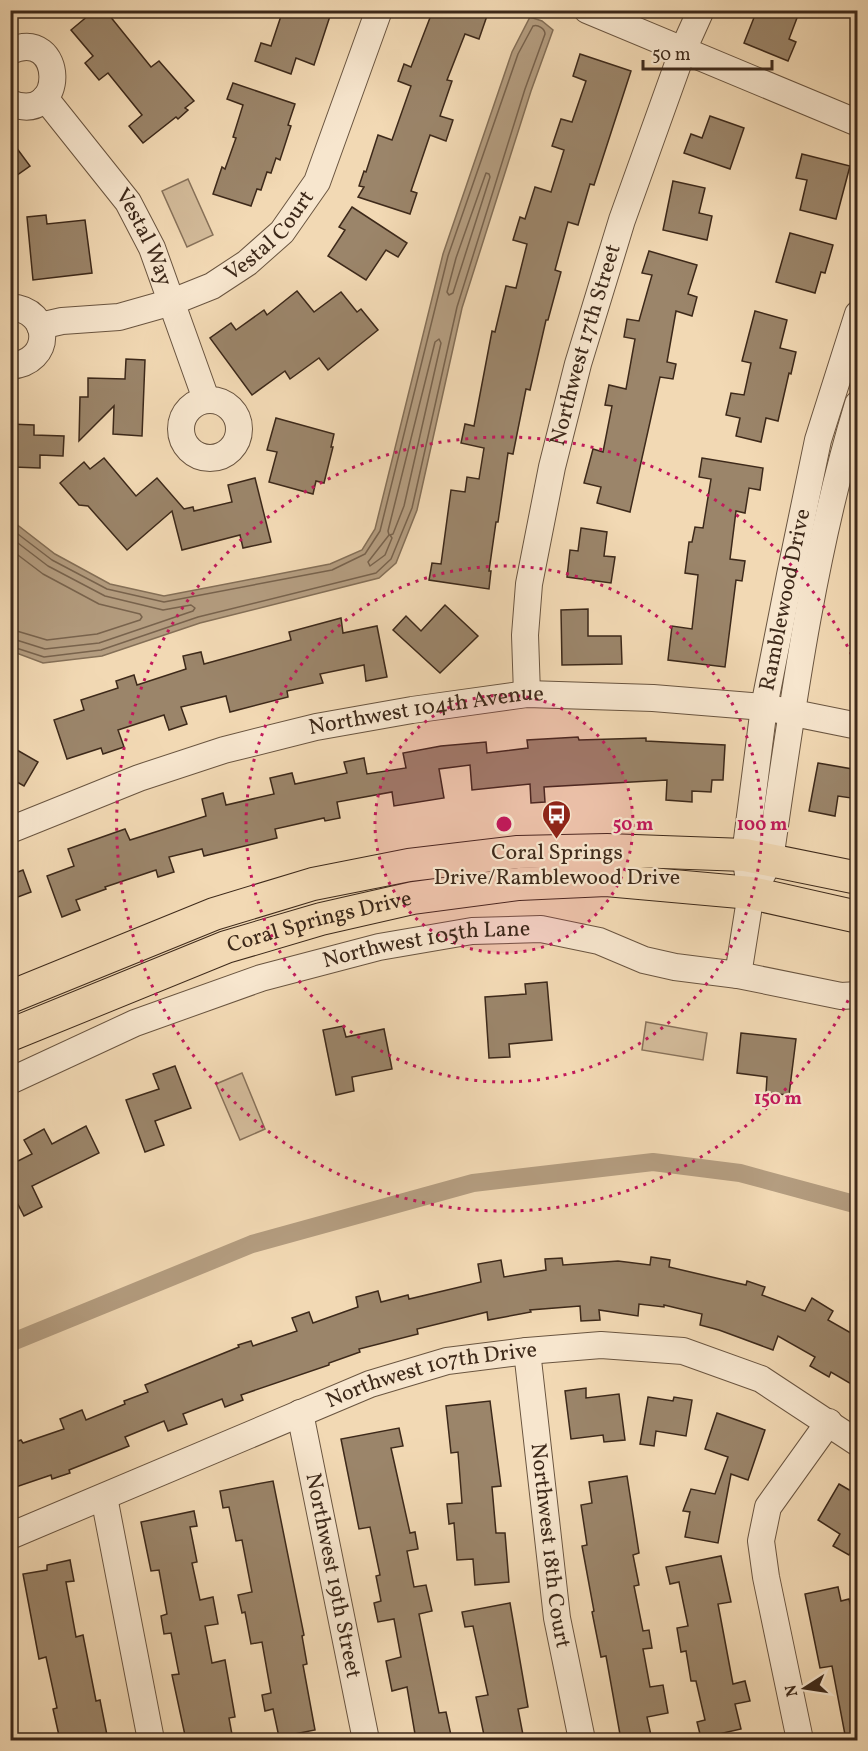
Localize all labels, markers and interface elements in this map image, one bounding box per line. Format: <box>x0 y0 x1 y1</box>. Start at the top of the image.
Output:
scale bar <box>643 33 772 71</box>
text: 50 m <box>652 43 691 68</box>
street label: Vestal Way <box>108 182 180 290</box>
street label: Vestal Court <box>219 184 322 289</box>
street label: Northwest 17th Street <box>542 240 629 449</box>
street label: Ramblewood Drive <box>752 506 819 694</box>
street label: Northwest 104th Avenue <box>306 678 544 744</box>
bus stop icon: Coral Springs Drive/Ramblewood Drive <box>541 798 573 840</box>
text: 50 m <box>613 813 653 838</box>
text: 100 m <box>737 813 787 838</box>
centre of rings <box>494 814 514 834</box>
place label: Coral Springs Drive/Ramblewood Drive <box>434 838 680 894</box>
street label: Coral Springs Drive <box>223 883 415 961</box>
street label: Northwest 105th Lane <box>319 914 531 977</box>
text: 150 m <box>754 1087 802 1112</box>
street label: Northwest 107th Drive <box>321 1335 538 1416</box>
street label: Northwest 18th Court <box>522 1441 578 1651</box>
street label: Northwest 19th Street <box>297 1470 369 1681</box>
north arrow <box>775 1658 835 1718</box>
text: N <box>780 1682 804 1699</box>

